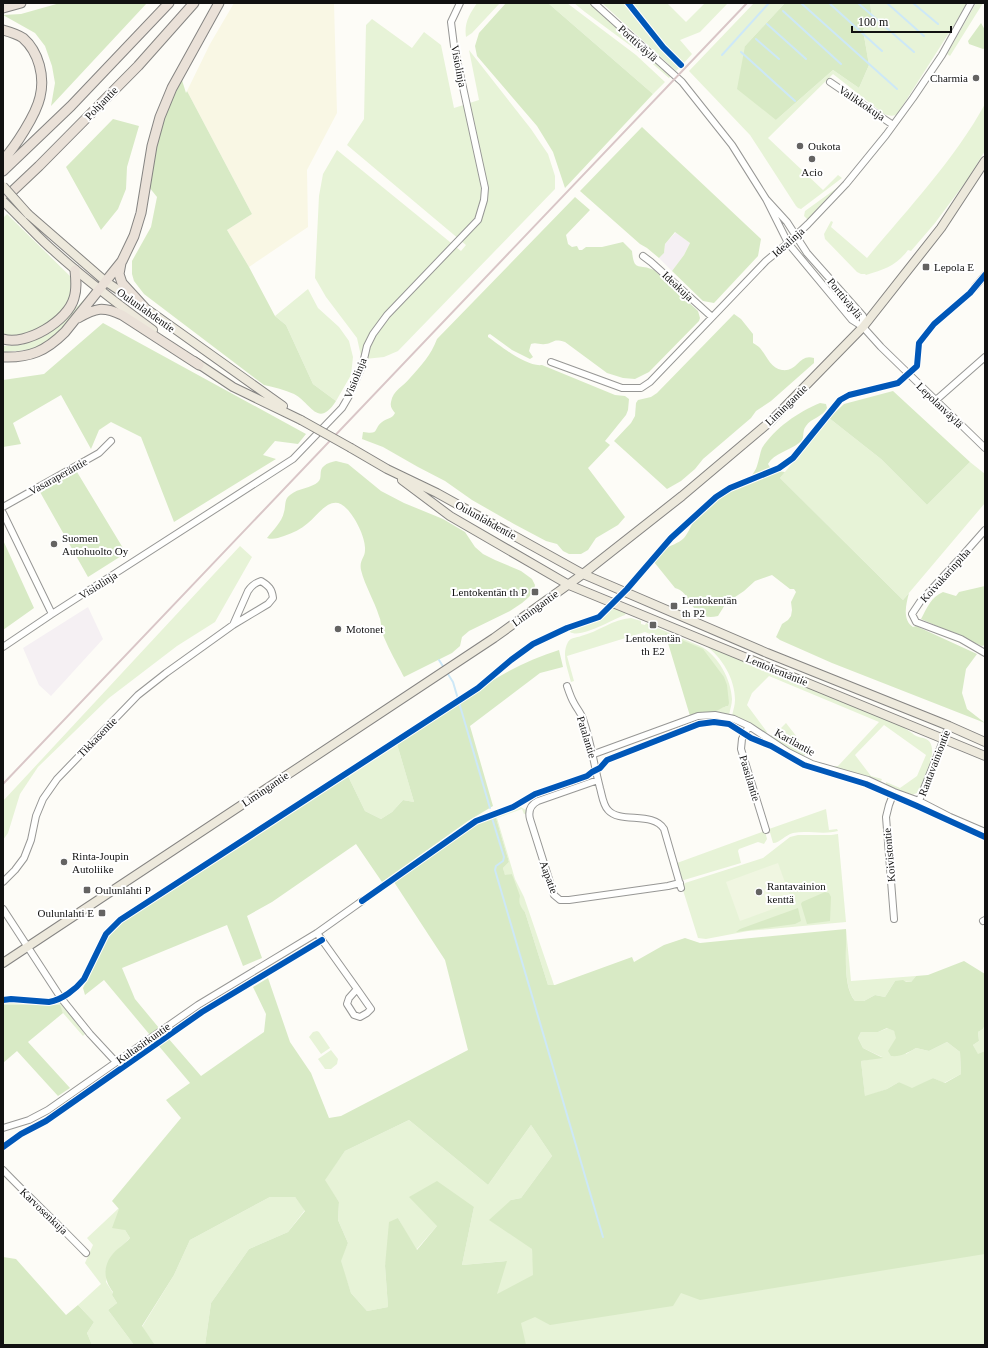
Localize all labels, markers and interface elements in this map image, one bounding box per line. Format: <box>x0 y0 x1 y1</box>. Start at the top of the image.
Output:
scale bar <box>852 8 951 34</box>
text: 100 m <box>858 15 889 29</box>
street label: Porttiväylä <box>616 22 660 64</box>
street label: Visiolinja <box>449 44 469 88</box>
place label: Charmia <box>930 72 968 84</box>
marker: Charmia <box>971 73 981 83</box>
street label: Valikkokuja <box>837 83 887 123</box>
street label: Pohjantie <box>82 84 120 122</box>
place label: Oukota <box>808 140 841 152</box>
marker: Oukota <box>795 141 805 151</box>
marker: Acio <box>807 154 817 164</box>
place label: Acio <box>801 166 823 178</box>
street label: Idealinja <box>770 225 807 259</box>
place label: Lepola E <box>934 261 974 273</box>
marker: Lepola E <box>921 262 931 272</box>
street label: Ideakuja <box>660 269 696 303</box>
street label: Porttiväylä <box>825 275 865 321</box>
street label: Oulunlahdentie <box>115 286 177 334</box>
street label: Visiolinja <box>341 356 369 400</box>
street label: Lepolanväylä <box>914 380 966 430</box>
street label: Limingantie <box>762 382 810 428</box>
street label: Vasaraperäntie <box>27 455 89 497</box>
street label: Oulunlahdentie <box>453 498 519 542</box>
place label: Suomen Autohuolto Oy <box>62 532 129 557</box>
marker: Suomen Autohuolto Oy <box>49 539 59 549</box>
street label: Koivukarinpiha <box>917 545 973 605</box>
street label: Visiolinja <box>77 569 119 601</box>
place label: Lentokentän th P <box>452 586 527 598</box>
street label: Limingantie <box>510 587 560 629</box>
marker: Lentokentän th P <box>530 587 540 597</box>
place label: Lentokentän th P2 <box>682 594 737 619</box>
marker: Lentokentän th P2 <box>669 601 679 611</box>
marker: Lentokentän th E2 <box>648 620 658 630</box>
place label: Motonet <box>346 623 383 635</box>
marker: Motonet <box>333 624 343 634</box>
place label: Lentokentän th E2 <box>626 632 681 657</box>
street label: Lentokentäntie <box>744 652 810 688</box>
street label: Tikkasentie <box>75 714 119 759</box>
street label: Patalantie <box>575 715 599 760</box>
street label: Karilantie <box>773 726 817 758</box>
street label: Rantavainiontie <box>916 728 952 798</box>
street label: Paasilantie <box>737 753 763 803</box>
street label: Limingantie <box>239 769 291 809</box>
street label: Koivistontie <box>881 827 897 883</box>
place label: Rinta-Joupin Autoliike <box>72 850 129 875</box>
marker: Rinta-Joupin Autoliike <box>59 857 69 867</box>
street label: Aapatie <box>538 859 561 895</box>
place label: Rantavainion kenttä <box>767 880 826 905</box>
place label: Oulunlahti P <box>95 884 151 896</box>
marker: Oulunlahti P <box>82 885 92 895</box>
marker: Rantavainion kenttä <box>754 887 764 897</box>
place label: Oulunlahti E <box>37 907 94 919</box>
marker: Oulunlahti E <box>97 908 107 918</box>
street label: Kultasirkuntie <box>114 1020 172 1066</box>
street label: Karvosenkuja <box>18 1185 70 1237</box>

